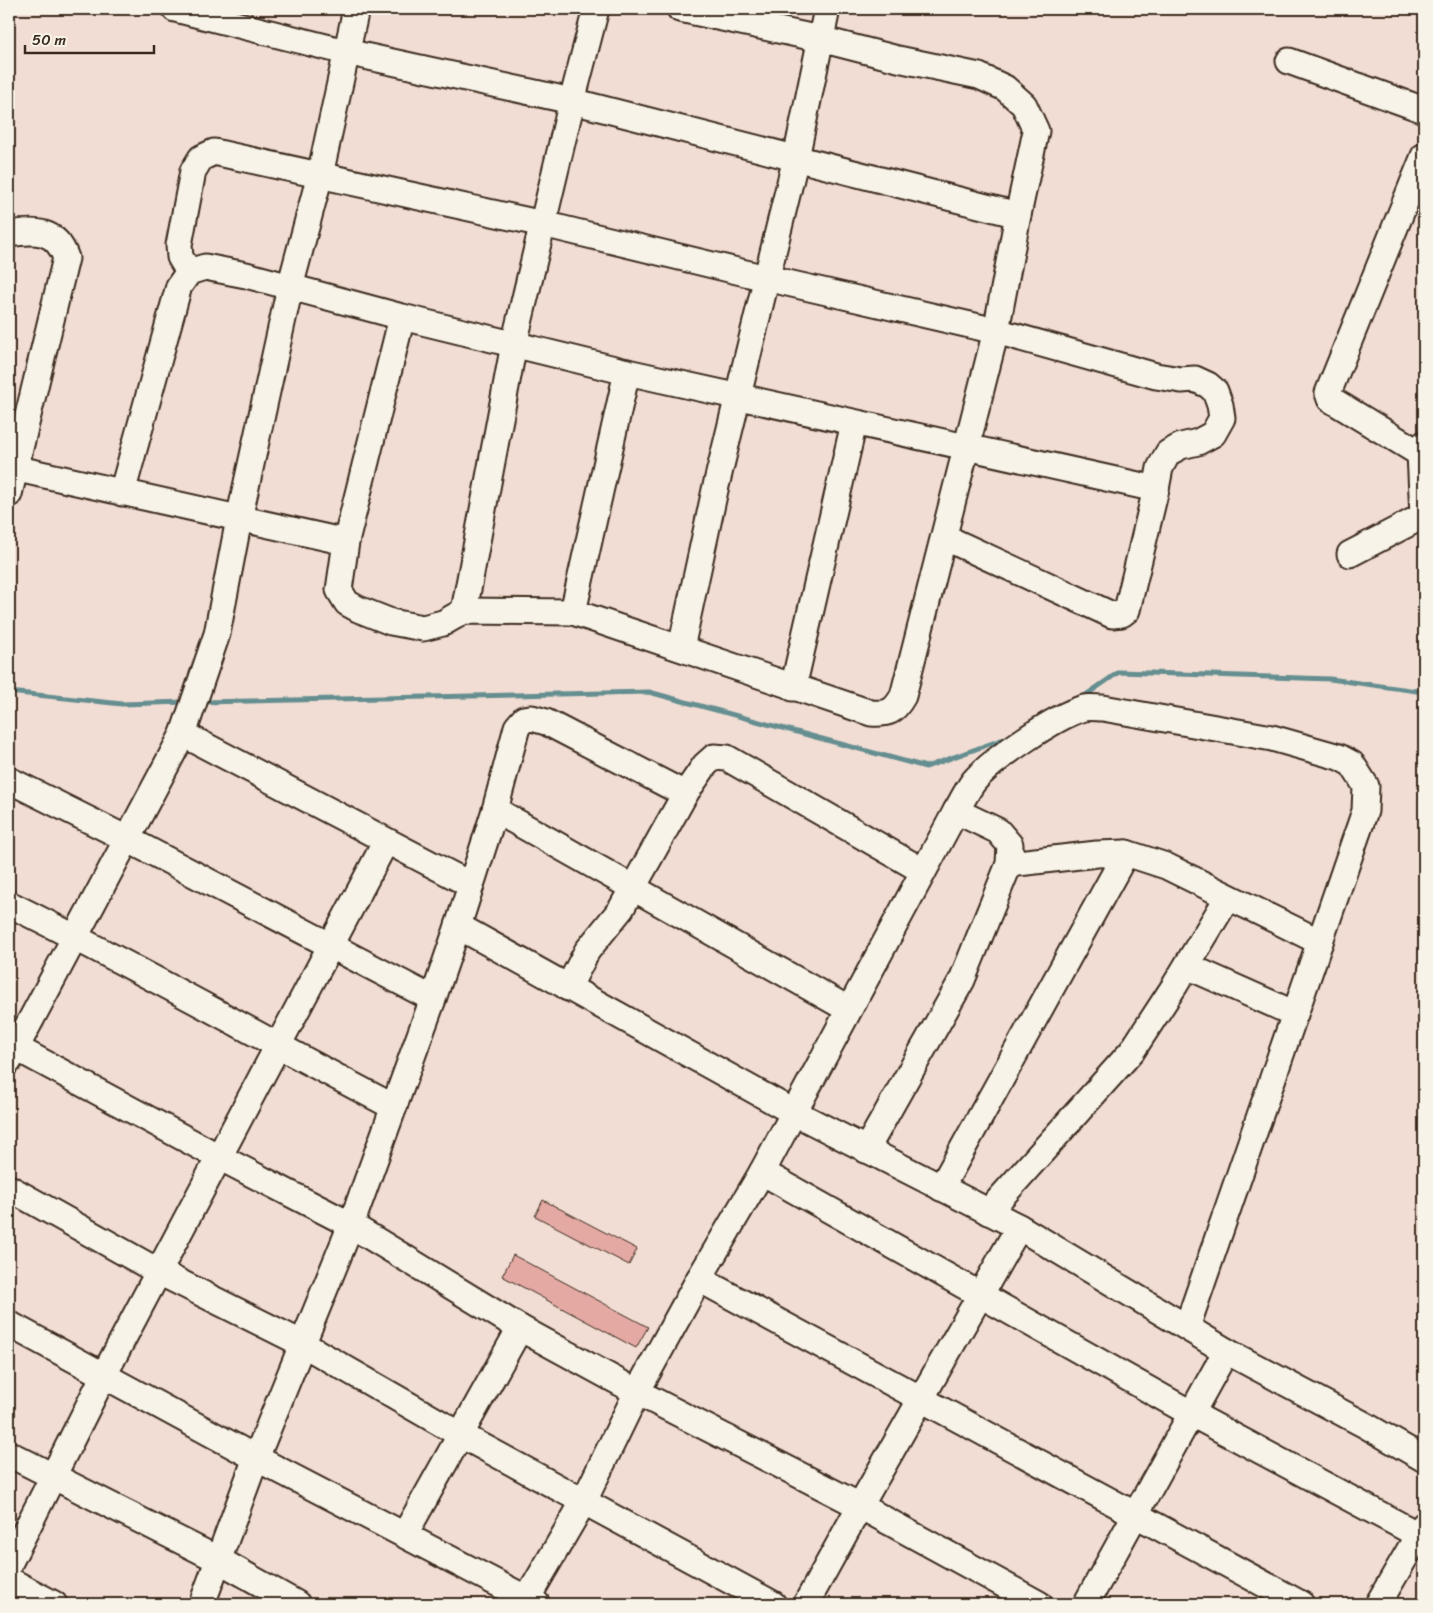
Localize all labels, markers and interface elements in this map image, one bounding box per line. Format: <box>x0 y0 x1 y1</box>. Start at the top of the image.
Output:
scale bar <box>25 22 154 54</box>
text: 50 m <box>32 27 67 53</box>

